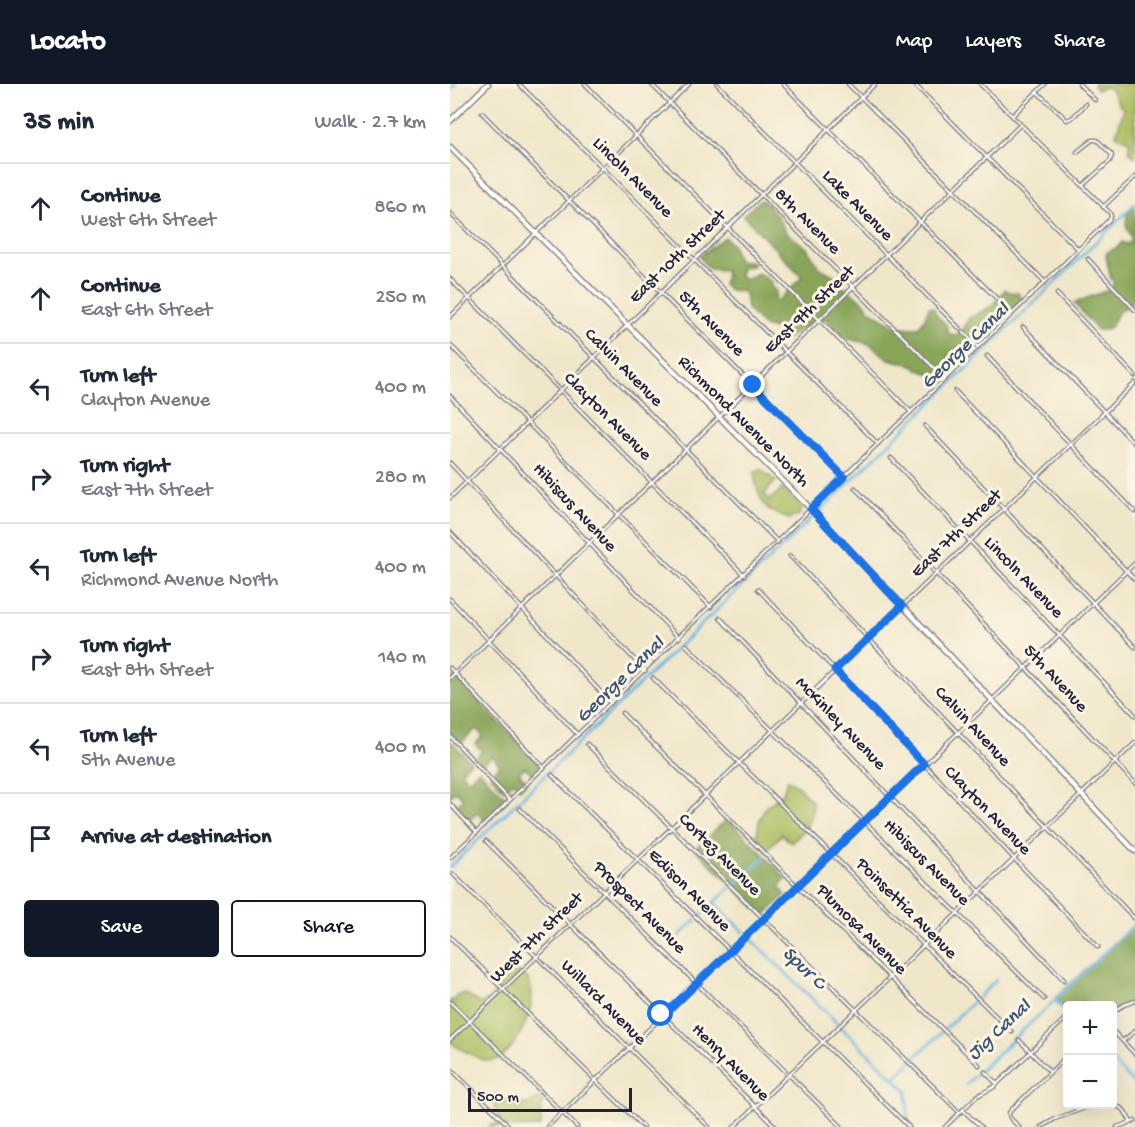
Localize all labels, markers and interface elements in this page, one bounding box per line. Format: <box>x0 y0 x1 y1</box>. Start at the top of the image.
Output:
text: Locato <box>30 26 106 59</box>
text: Map <box>896 30 932 55</box>
text: Layers <box>965 30 1021 55</box>
text: Share <box>1054 30 1105 55</box>
text: 35 min <box>24 108 94 139</box>
text: Walk · 2.7 km <box>314 112 426 135</box>
street label: Lincoln Avenue <box>587 133 677 223</box>
street label: Lake Avenue <box>817 166 898 247</box>
text: Continue <box>81 184 161 210</box>
street label: 8th Avenue <box>769 184 845 260</box>
icon: ahead <box>24 192 57 225</box>
text: 860 m <box>375 197 426 220</box>
street label: East 10th Street <box>625 204 732 308</box>
text: West 6th Street <box>81 210 216 233</box>
street label: East 9th Street <box>760 260 861 358</box>
text: Continue <box>81 274 161 300</box>
icon: ahead <box>24 282 57 315</box>
text: 250 m <box>375 287 426 310</box>
street label: 5th Avenue <box>674 287 749 362</box>
water label: George Canal <box>917 298 1016 395</box>
text: East 6th Street <box>81 300 212 323</box>
street label: Calvin Avenue <box>579 324 667 412</box>
street label: Richmond Avenue North <box>673 352 813 492</box>
text: Turn left <box>81 364 155 390</box>
street label: Clayton Avenue <box>558 368 656 466</box>
route end <box>739 371 765 397</box>
icon: left <box>24 372 57 405</box>
text: 400 m <box>375 377 426 400</box>
text: Clayton Avenue <box>81 390 210 413</box>
text: Turn right <box>81 454 169 480</box>
street label: Hibiscus Avenue <box>528 459 621 557</box>
icon: right <box>24 462 57 495</box>
text: 280 m <box>375 467 426 490</box>
text: East 7th Street <box>81 480 212 503</box>
street label: East 7th Street <box>907 484 1008 583</box>
street label: Lincoln Avenue <box>979 533 1068 624</box>
text: Turn left <box>81 544 155 570</box>
icon: left <box>24 552 57 585</box>
text: 400 m <box>375 557 426 580</box>
text: Richmond Avenue North <box>81 570 278 593</box>
water label: George Canal <box>572 632 671 729</box>
text: Turn right <box>81 634 169 660</box>
street label: 5th Avenue <box>1018 641 1092 718</box>
icon: right <box>24 642 57 675</box>
text: 140 m <box>378 647 426 670</box>
text: East 8th Street <box>81 660 213 683</box>
street label: McKinley Avenue <box>790 673 890 775</box>
street label: Calvin Avenue <box>929 682 1015 772</box>
text: Turn left <box>81 724 155 750</box>
icon: left <box>24 732 57 765</box>
text: 400 m <box>375 737 426 760</box>
text: 5th Avenue <box>81 750 175 773</box>
street label: Clayton Avenue <box>939 762 1035 861</box>
street label: Cortez Avenue <box>673 809 765 901</box>
street label: Hibiscus Avenue <box>878 815 974 911</box>
icon: arrive <box>24 822 57 855</box>
text: Arrive at destination <box>81 825 271 851</box>
street label: Edison Avenue <box>643 845 735 937</box>
street label: Poinsettia Avenue <box>850 853 962 965</box>
street label: Prospect Avenue <box>588 857 690 959</box>
street label: Plumosa Avenue <box>811 880 911 980</box>
street label: West 7th Street <box>486 887 589 988</box>
button: Save <box>24 900 219 957</box>
button: Share <box>231 900 426 957</box>
water label: Spur C <box>777 943 831 997</box>
street label: Willard Avenue <box>556 956 651 1051</box>
water label: Jig Canal <box>964 995 1038 1066</box>
route start <box>647 1000 673 1026</box>
map controls <box>1063 1001 1117 1109</box>
button: + <box>1063 1001 1117 1055</box>
street label: Henry Avenue <box>687 1020 774 1107</box>
button: − <box>1063 1055 1117 1109</box>
scale bar <box>468 1085 632 1112</box>
text: 500 m <box>477 1089 519 1108</box>

